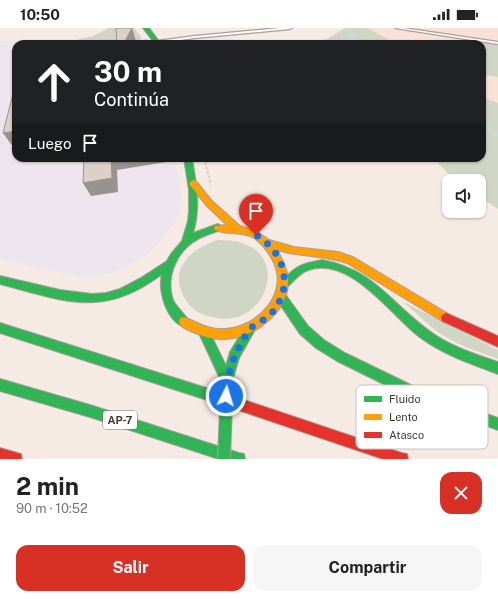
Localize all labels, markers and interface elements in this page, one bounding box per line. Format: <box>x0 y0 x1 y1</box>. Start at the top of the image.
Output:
text: 10:50 <box>20 6 60 23</box>
text: 30 m <box>94 55 162 88</box>
icon: ahead <box>28 56 80 108</box>
text: Continúa <box>94 89 169 110</box>
icon: arrive <box>79 132 101 154</box>
text: Luego <box>28 135 71 152</box>
map controls <box>442 174 486 218</box>
button: sound <box>442 174 486 218</box>
pin <box>239 194 273 235</box>
icon: arrive <box>245 200 267 222</box>
position arrow <box>205 375 247 417</box>
legend <box>356 385 488 449</box>
text: Fluido <box>389 393 421 405</box>
road number: AP-7 <box>103 411 137 429</box>
text: Lento <box>389 411 418 423</box>
text: Atasco <box>389 429 424 441</box>
text: 2 min <box>16 472 79 500</box>
button: close <box>440 472 482 514</box>
text: 90 m · 10:52 <box>16 501 88 516</box>
button: Salir <box>16 545 245 591</box>
button: Compartir <box>253 545 482 591</box>

